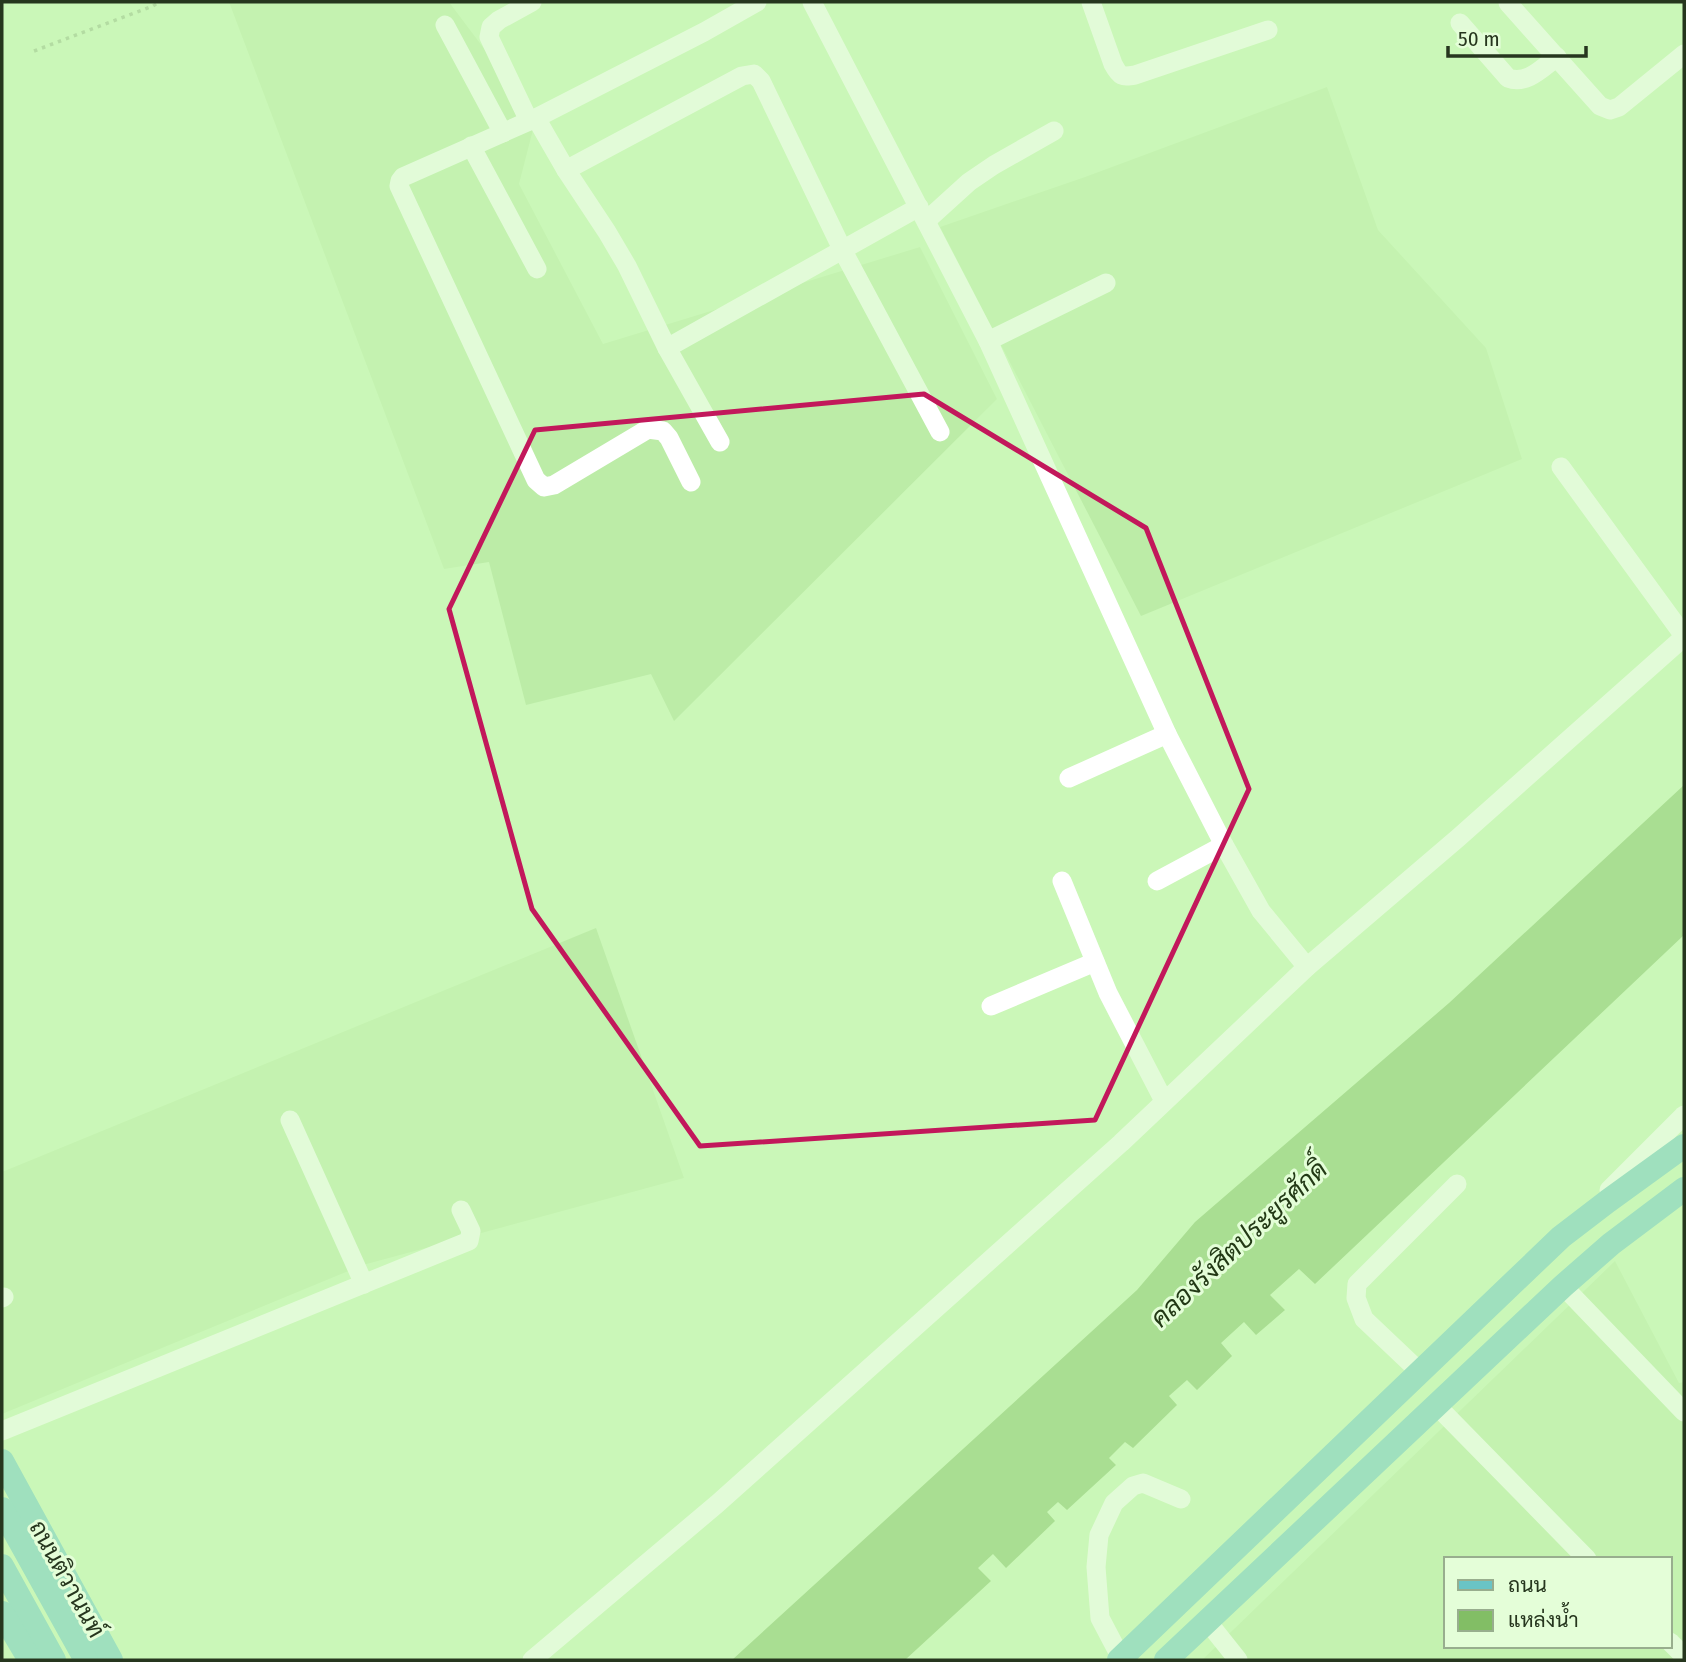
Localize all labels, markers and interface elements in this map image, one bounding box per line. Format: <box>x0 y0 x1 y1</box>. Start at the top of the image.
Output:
scale bar <box>1448 14 1586 58</box>
text: 50 m <box>1458 26 1500 52</box>
water label: คลองรังสิตประยูรศักดิ์ <box>1139 1145 1338 1335</box>
street label: ถนนติวานนท์ <box>23 1515 112 1642</box>
legend <box>1444 1557 1672 1648</box>
text: ถนน <box>1508 1572 1547 1598</box>
text: แหล่งน้ำ <box>1508 1602 1579 1633</box>

